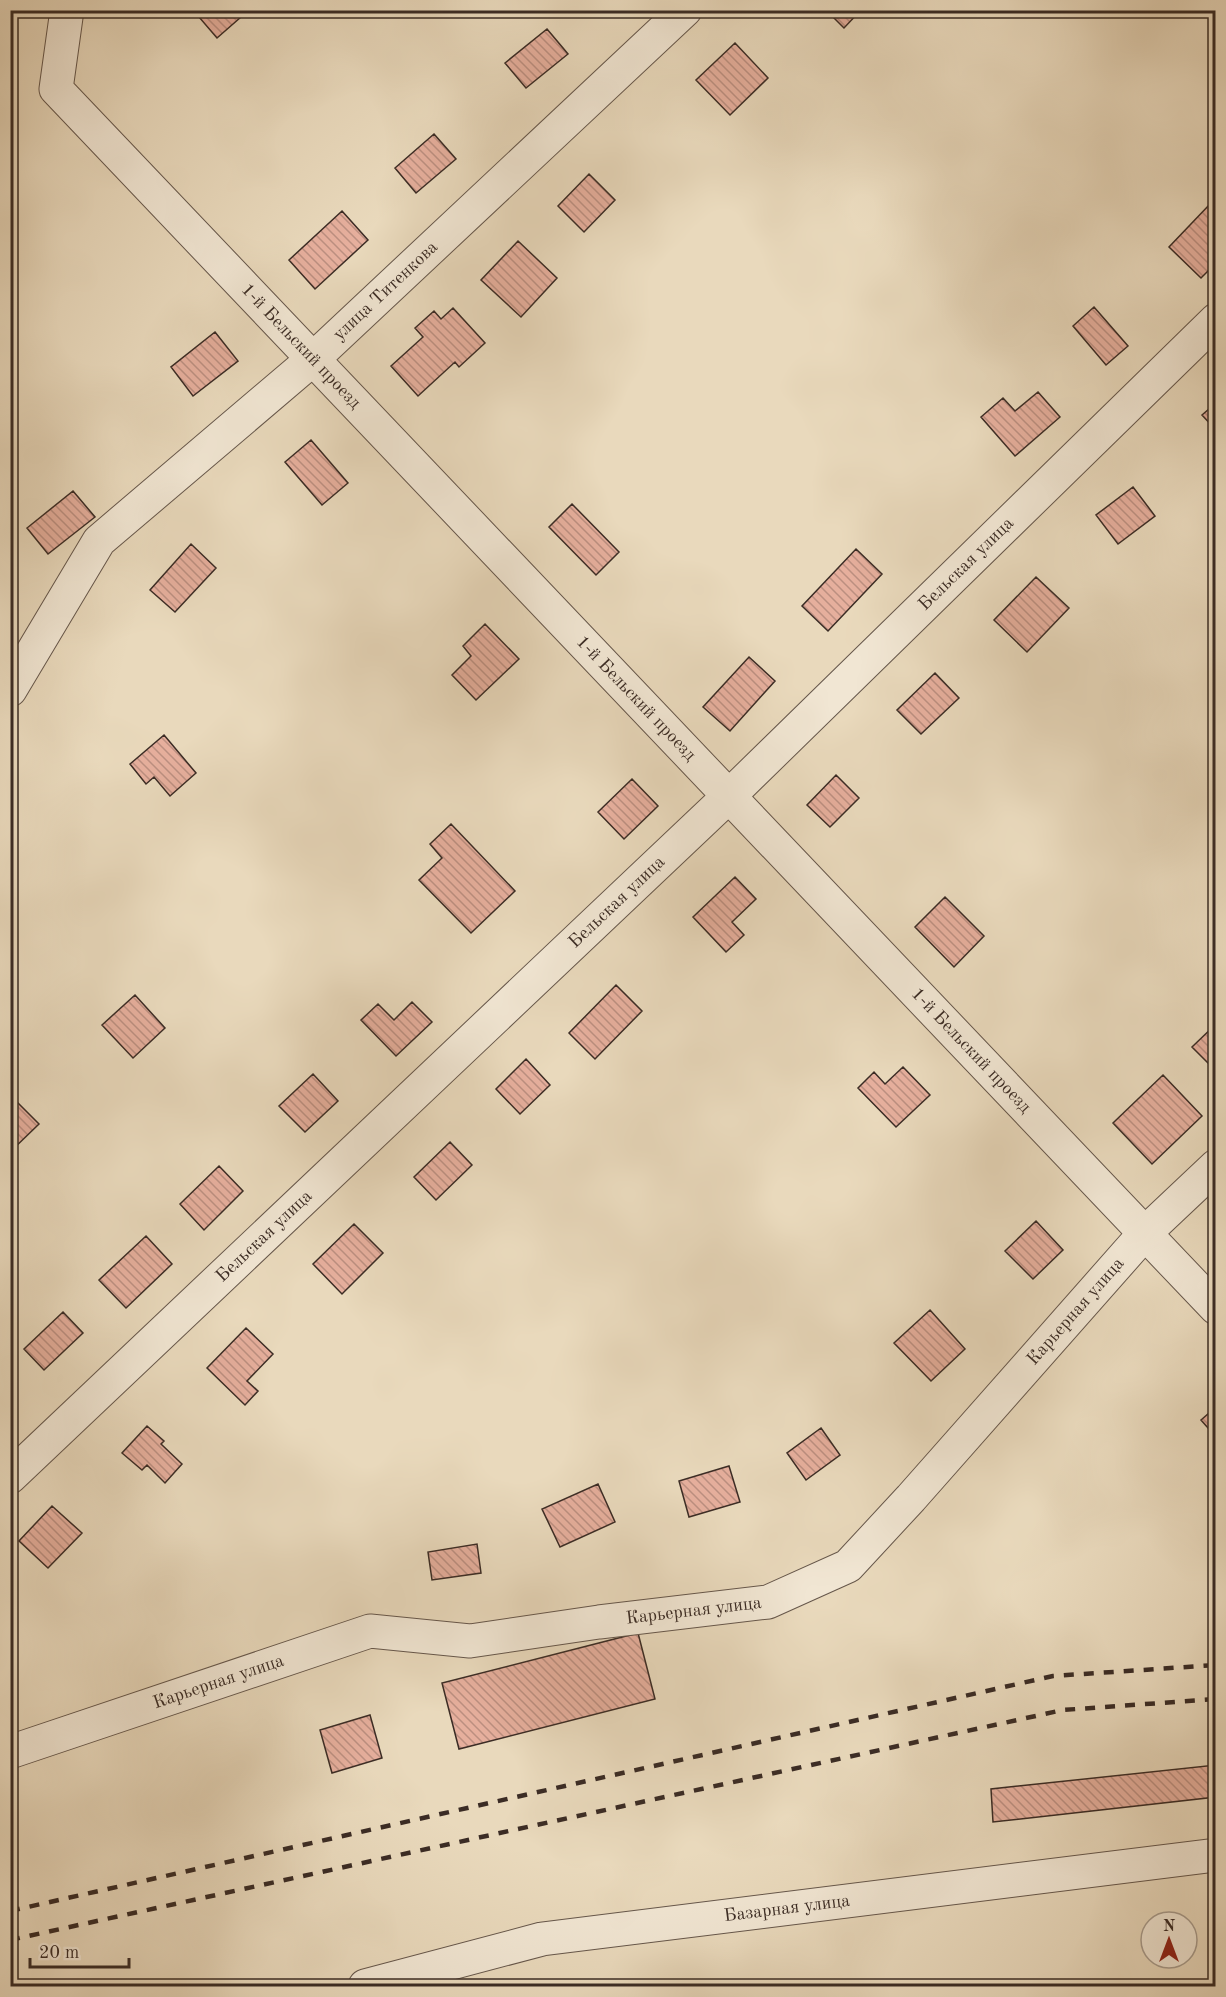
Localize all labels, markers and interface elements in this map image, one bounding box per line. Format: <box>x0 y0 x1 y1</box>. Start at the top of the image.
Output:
street label: улица Титенкова <box>330 238 441 344</box>
street label: 1-й Бельский проезд <box>238 280 364 412</box>
street label: Бельская улица <box>915 514 1017 614</box>
street label: 1-й Бельский проезд <box>573 633 699 764</box>
street label: Бельская улица <box>565 853 669 952</box>
street label: 1-й Бельский проезд <box>908 985 1034 1116</box>
street label: Бельская улица <box>213 1187 316 1286</box>
street label: Карьерная улица <box>1024 1254 1128 1369</box>
street label: Карьерная улица <box>625 1594 763 1628</box>
street label: Карьерная улица <box>151 1652 286 1712</box>
street label: Базарная улица <box>723 1892 851 1925</box>
north arrow <box>1139 1910 1199 1970</box>
text: N <box>1163 1919 1176 1935</box>
scale bar <box>30 1931 129 1969</box>
text: 20 m <box>39 1944 79 1962</box>

